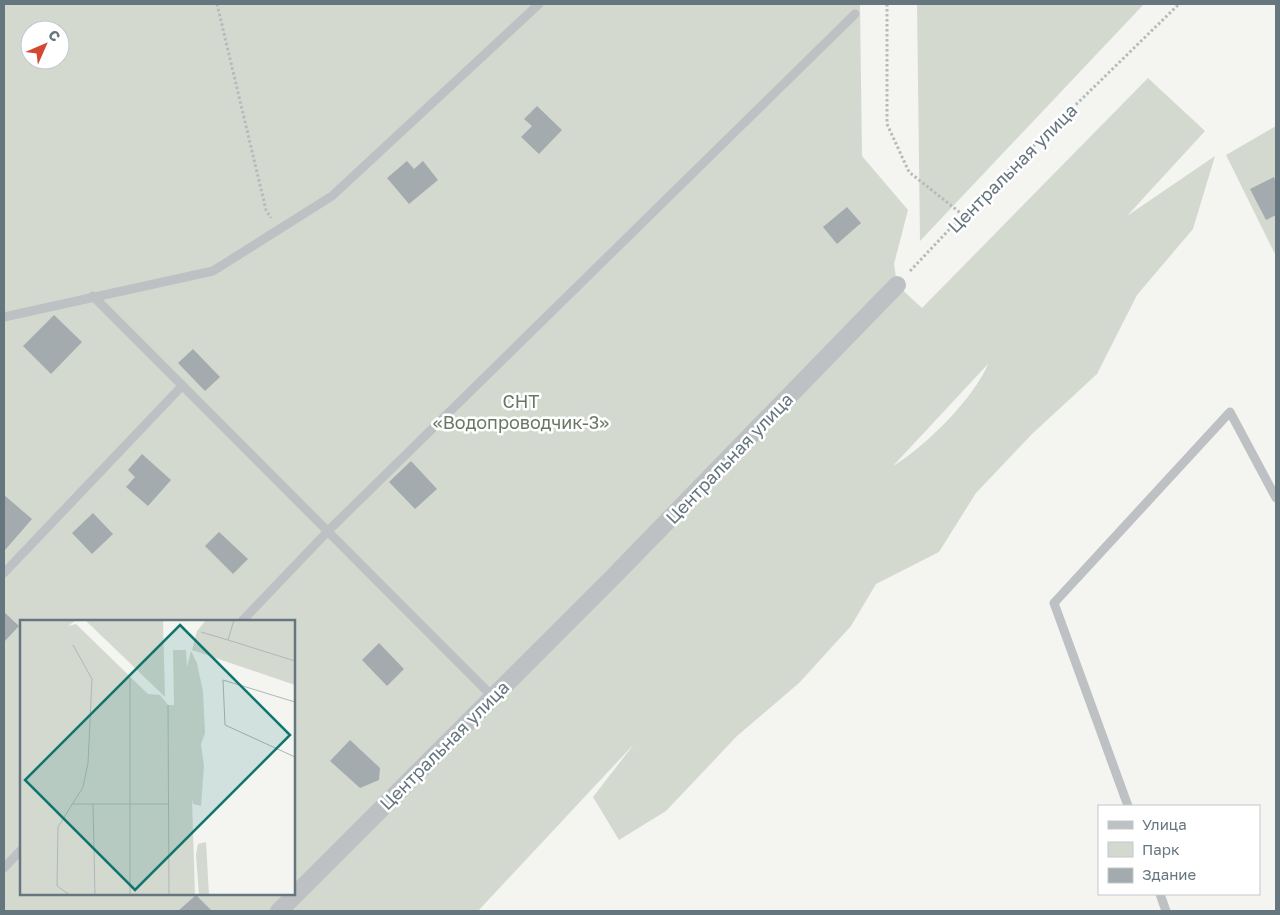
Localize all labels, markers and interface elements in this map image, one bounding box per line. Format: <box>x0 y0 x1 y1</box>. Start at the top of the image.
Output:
north arrow <box>20 20 70 70</box>
text: С <box>45 26 64 45</box>
street label: Центральная улица <box>943 99 1081 237</box>
street label: Центральная улица <box>661 388 797 528</box>
park label: СНТ «Водопроводчик-3» <box>433 390 609 433</box>
inset map <box>20 620 295 895</box>
street label: Центральная улица <box>375 676 513 814</box>
legend <box>1098 805 1260 895</box>
text: Улица <box>1142 815 1187 833</box>
text: Парк <box>1142 840 1180 858</box>
text: Здание <box>1142 865 1196 883</box>

